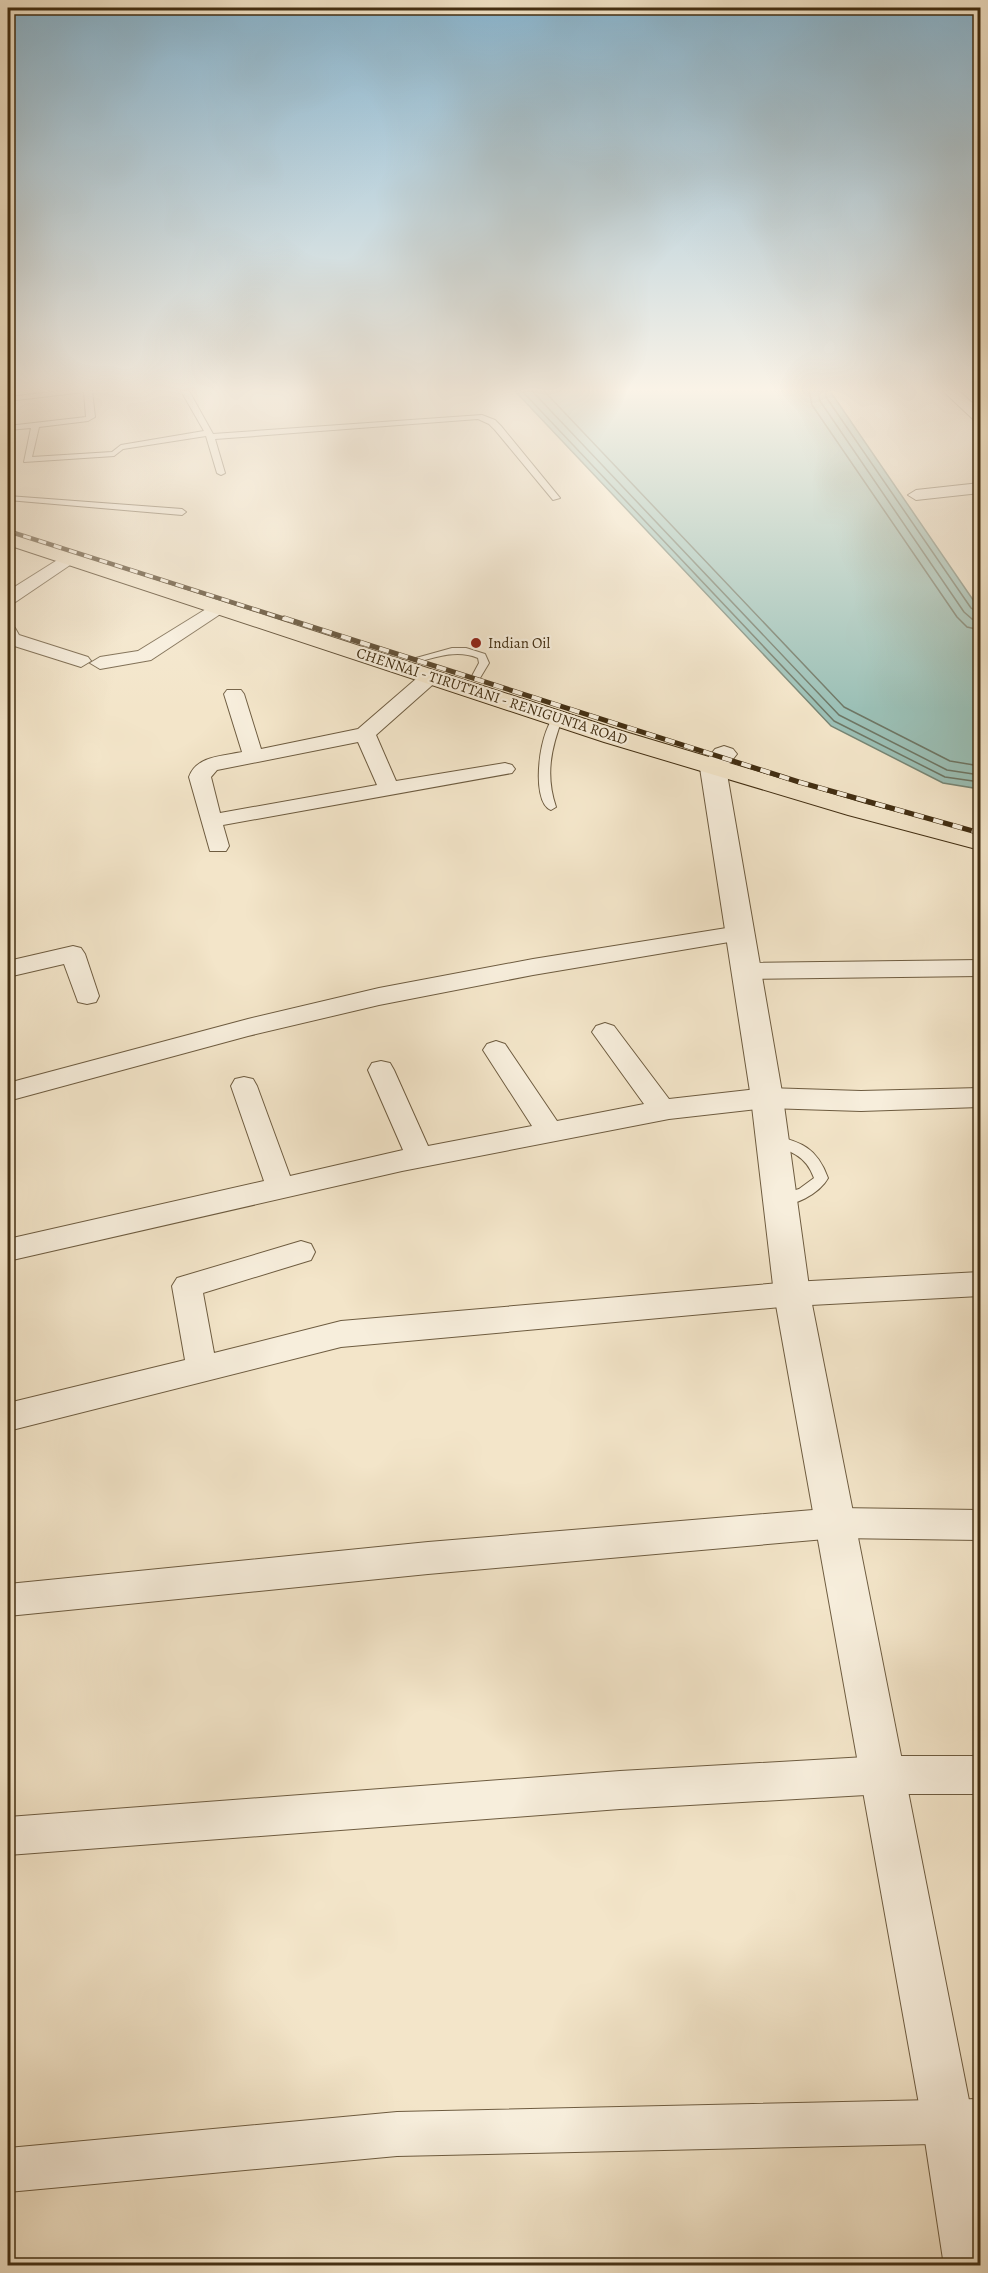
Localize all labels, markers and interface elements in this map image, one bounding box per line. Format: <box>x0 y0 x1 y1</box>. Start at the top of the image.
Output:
place label: Indian Oil <box>488 633 551 653</box>
marker: Indian Oil <box>469 636 483 650</box>
street label: CHENNAI - TIRUTTANI - RENIGUNTA ROAD <box>354 643 630 749</box>

